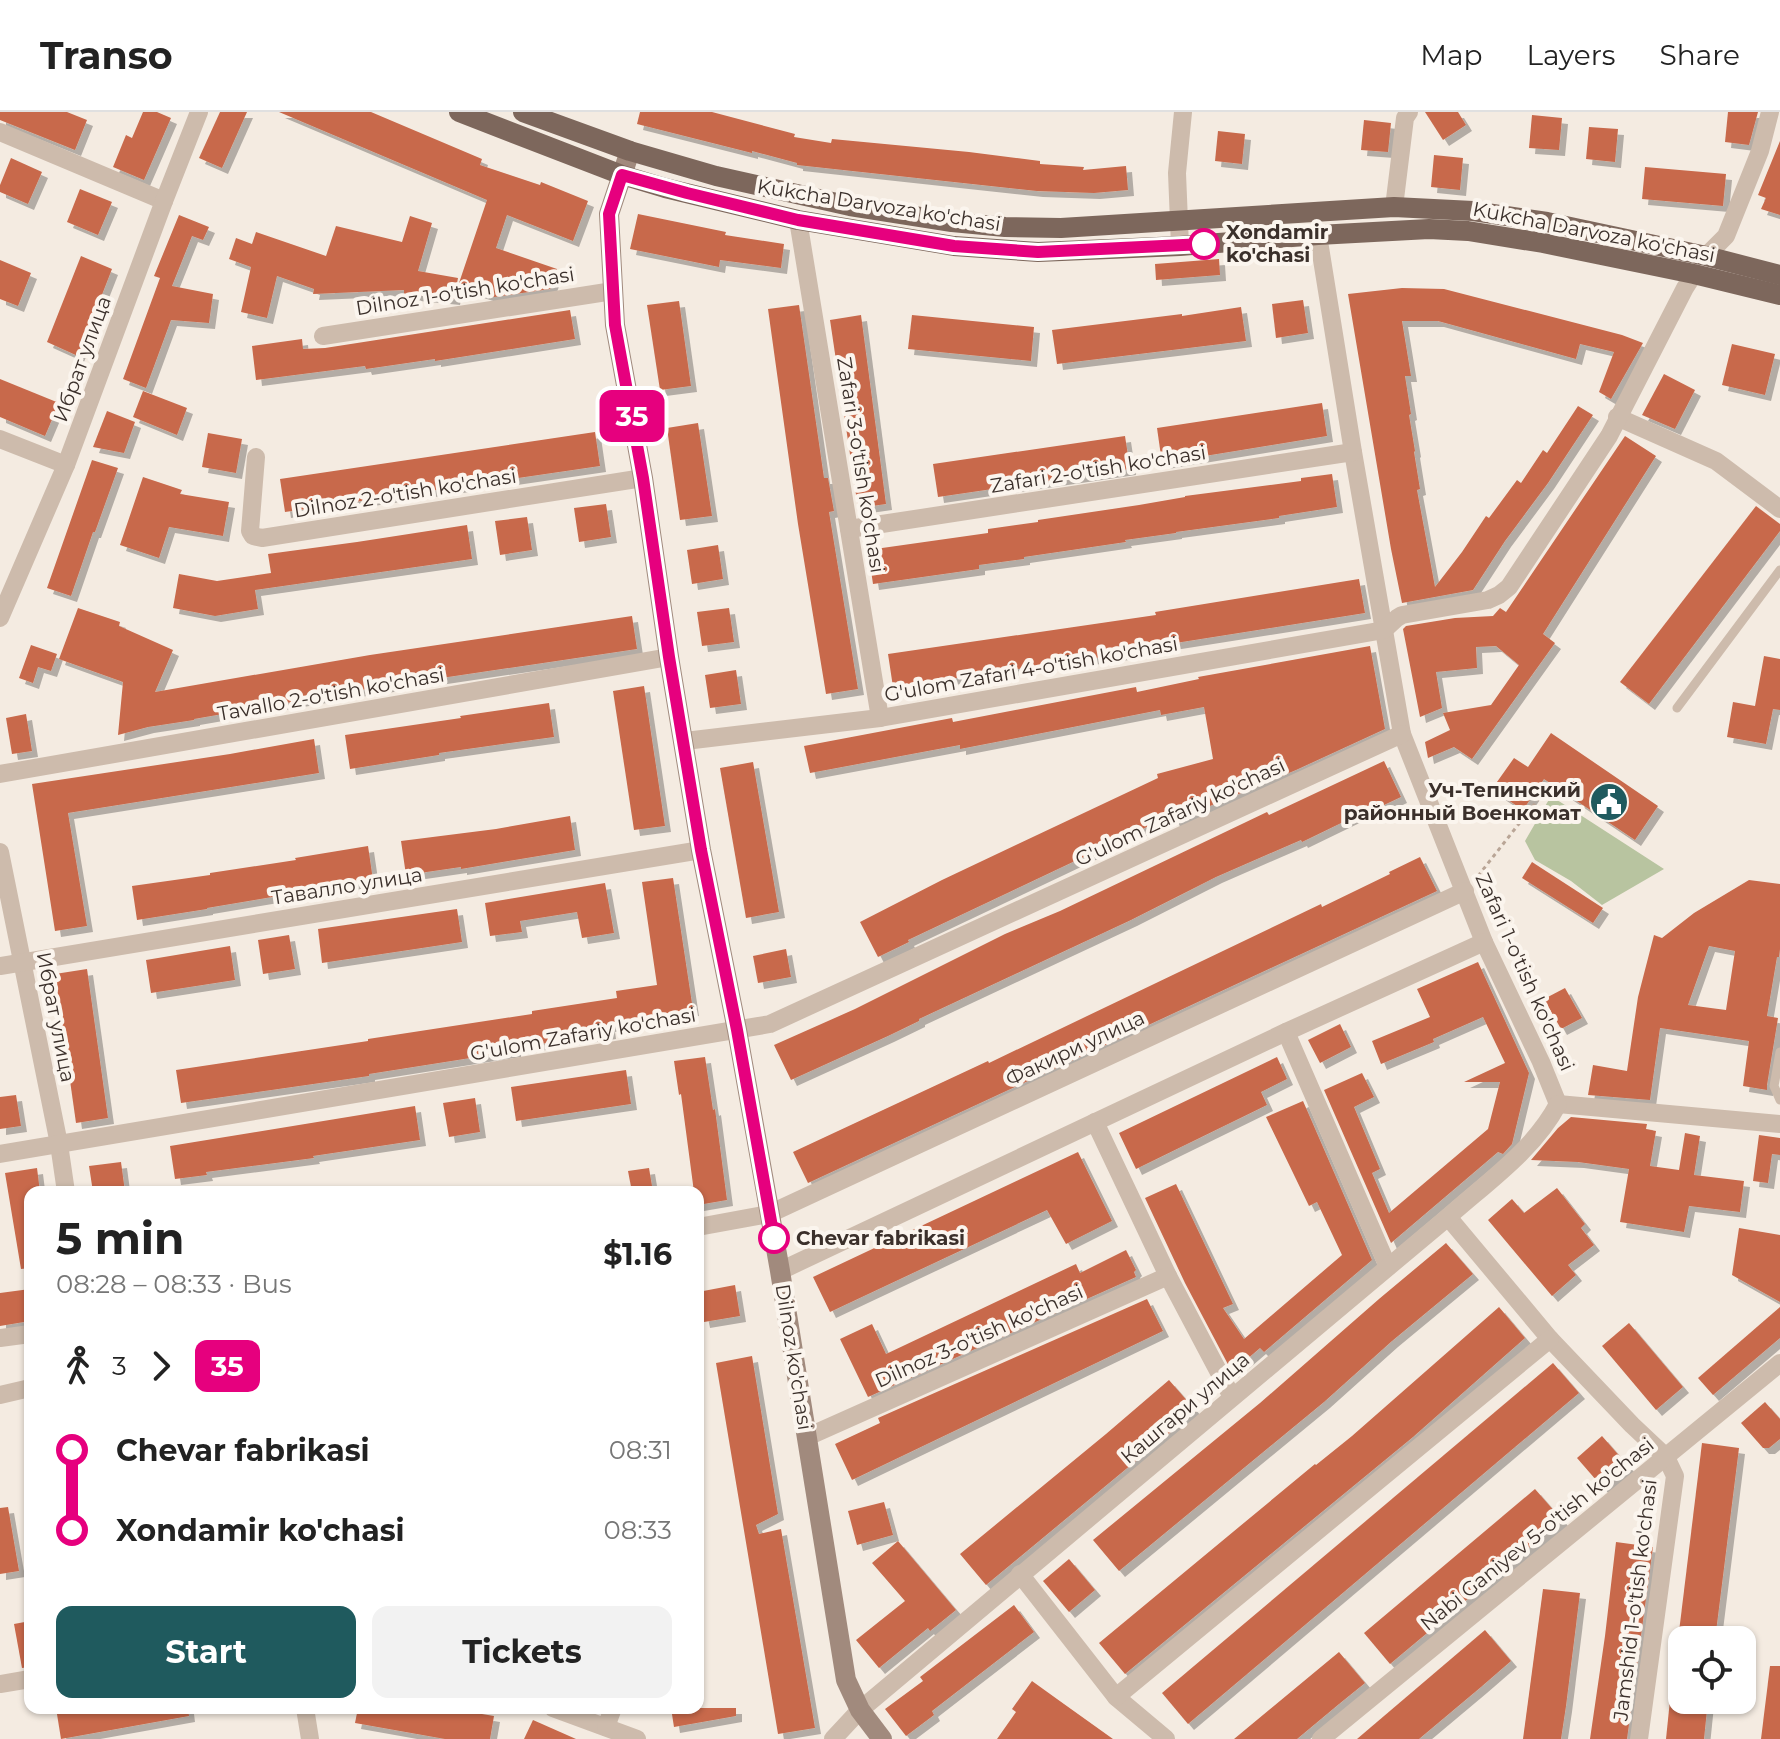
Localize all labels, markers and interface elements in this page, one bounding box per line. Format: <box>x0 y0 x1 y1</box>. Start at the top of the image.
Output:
text: Transo <box>40 32 173 79</box>
text: Map <box>1420 38 1483 72</box>
text: Layers <box>1527 38 1616 72</box>
text: Share <box>1660 38 1740 72</box>
street label: Kukcha Darvoza ko'chasi <box>755 174 1003 236</box>
street label: Kukcha Darvoza ko'chasi <box>1471 197 1717 267</box>
place label: Xondamir ko'chasi <box>1226 220 1329 267</box>
marker: Xondamir ko'chasi <box>1189 229 1219 259</box>
street label: Dilnoz 1-o'tish ko'chasi <box>354 262 576 320</box>
street label: Ибрат улица <box>48 293 116 425</box>
street label: Zafari 3-o'tish ko'chasi <box>832 355 890 575</box>
line badge: 35 <box>596 390 668 442</box>
text: 35 <box>616 399 648 433</box>
street label: Zafari 2-o'tish ko'chasi <box>988 440 1208 498</box>
street label: Dilnoz 2-o'tish ko'chasi <box>292 464 518 522</box>
street label: G'ulom Zafari 4-o'tish ko'chasi <box>882 631 1180 707</box>
street label: Tavallo 2-o'tish ko'chasi <box>216 662 446 726</box>
street label: G'ulom Zafariy ko'chasi <box>1071 753 1289 871</box>
place label: Уч-Тепинский районный Военкомат <box>1344 778 1581 825</box>
public building icon: Уч-Тепинский районный Военкомат <box>1588 781 1630 823</box>
street label: Тавалло улица <box>270 862 424 910</box>
street label: Zafari 1-o'tish ko'chasi <box>1470 869 1580 1075</box>
street label: Ибрат улица <box>32 950 80 1084</box>
street label: G'ulom Zafariy ko'chasi <box>468 1002 698 1066</box>
street label: Факири улица <box>1002 1005 1148 1091</box>
text: 5 min <box>56 1211 184 1265</box>
marker: Chevar fabrikasi <box>759 1223 789 1253</box>
place label: Chevar fabrikasi <box>796 1226 965 1250</box>
text: $1.16 <box>603 1236 672 1273</box>
text: 08:28 – 08:33 · Bus <box>56 1268 292 1300</box>
street label: Dilnoz 3-o'tish ko'chasi <box>871 1279 1087 1393</box>
street label: Dilnoz ko'chasi <box>771 1282 817 1432</box>
icon: walk <box>56 1344 100 1388</box>
icon: forward <box>139 1344 183 1388</box>
street label: Кашгари улица <box>1116 1347 1254 1469</box>
text: 35 <box>211 1349 244 1383</box>
text: 3 <box>112 1350 127 1382</box>
text: Chevar fabrikasi <box>116 1432 370 1469</box>
street label: Nabi Ganiyev 5-o'tish ko'chasi <box>1415 1432 1659 1636</box>
text: 08:31 <box>609 1434 672 1466</box>
street label: Jamshid 1-o'tish ko'chasi <box>1608 1478 1662 1723</box>
text: Xondamir ko'chasi <box>116 1512 405 1549</box>
text: 08:33 <box>603 1514 672 1546</box>
button: Start <box>56 1606 356 1698</box>
button: Tickets <box>372 1606 672 1698</box>
map controls <box>1668 1626 1756 1714</box>
button: locate <box>1668 1626 1756 1714</box>

